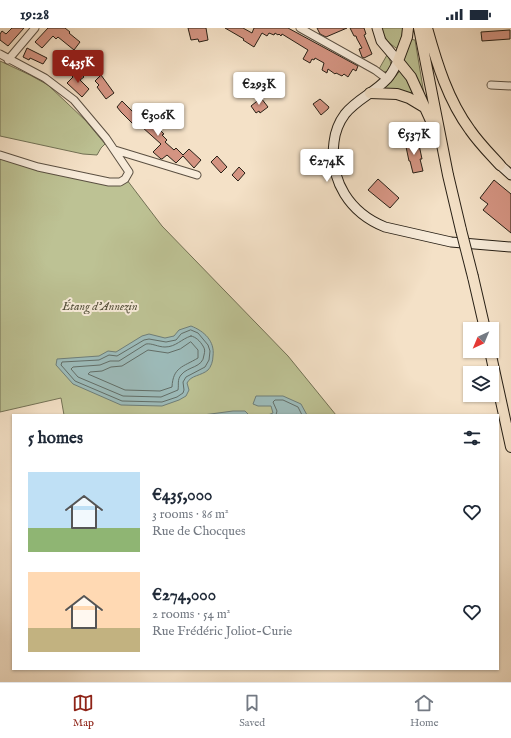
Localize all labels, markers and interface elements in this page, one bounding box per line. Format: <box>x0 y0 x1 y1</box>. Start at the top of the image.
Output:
text: 19:28 <box>20 5 49 24</box>
pin: €435K <box>50 50 106 84</box>
text: €435K <box>62 54 94 71</box>
pin: €293K <box>231 72 287 106</box>
text: €293K <box>242 76 276 93</box>
pin: €306K <box>130 103 186 137</box>
text: €306K <box>141 107 175 124</box>
pin: €537K <box>386 122 442 156</box>
text: €537K <box>398 126 430 143</box>
pin: €274K <box>299 149 355 183</box>
text: €274K <box>309 153 345 170</box>
park label: Étang d’Annezin <box>61 299 138 315</box>
north arrow <box>463 322 499 358</box>
map controls <box>463 322 499 402</box>
button: layers <box>463 366 499 402</box>
icon: filters <box>461 427 483 449</box>
text: 5 homes <box>28 428 83 449</box>
text: €435,000 <box>152 485 212 506</box>
icon: home <box>60 488 108 536</box>
icon: heart <box>461 501 483 523</box>
text: 3 rooms · 86 m² <box>152 506 229 523</box>
text: Rue de Chocques <box>152 523 246 540</box>
text: €274,000 <box>152 585 216 606</box>
icon: home <box>60 588 108 636</box>
icon: heart <box>461 601 483 623</box>
text: 2 rooms · 54 m² <box>152 606 230 623</box>
text: Rue Frédéric Joliot-Curie <box>152 623 292 640</box>
tab: Map <box>72 692 94 730</box>
tab: Saved <box>239 692 265 730</box>
tab: Home <box>410 692 439 730</box>

